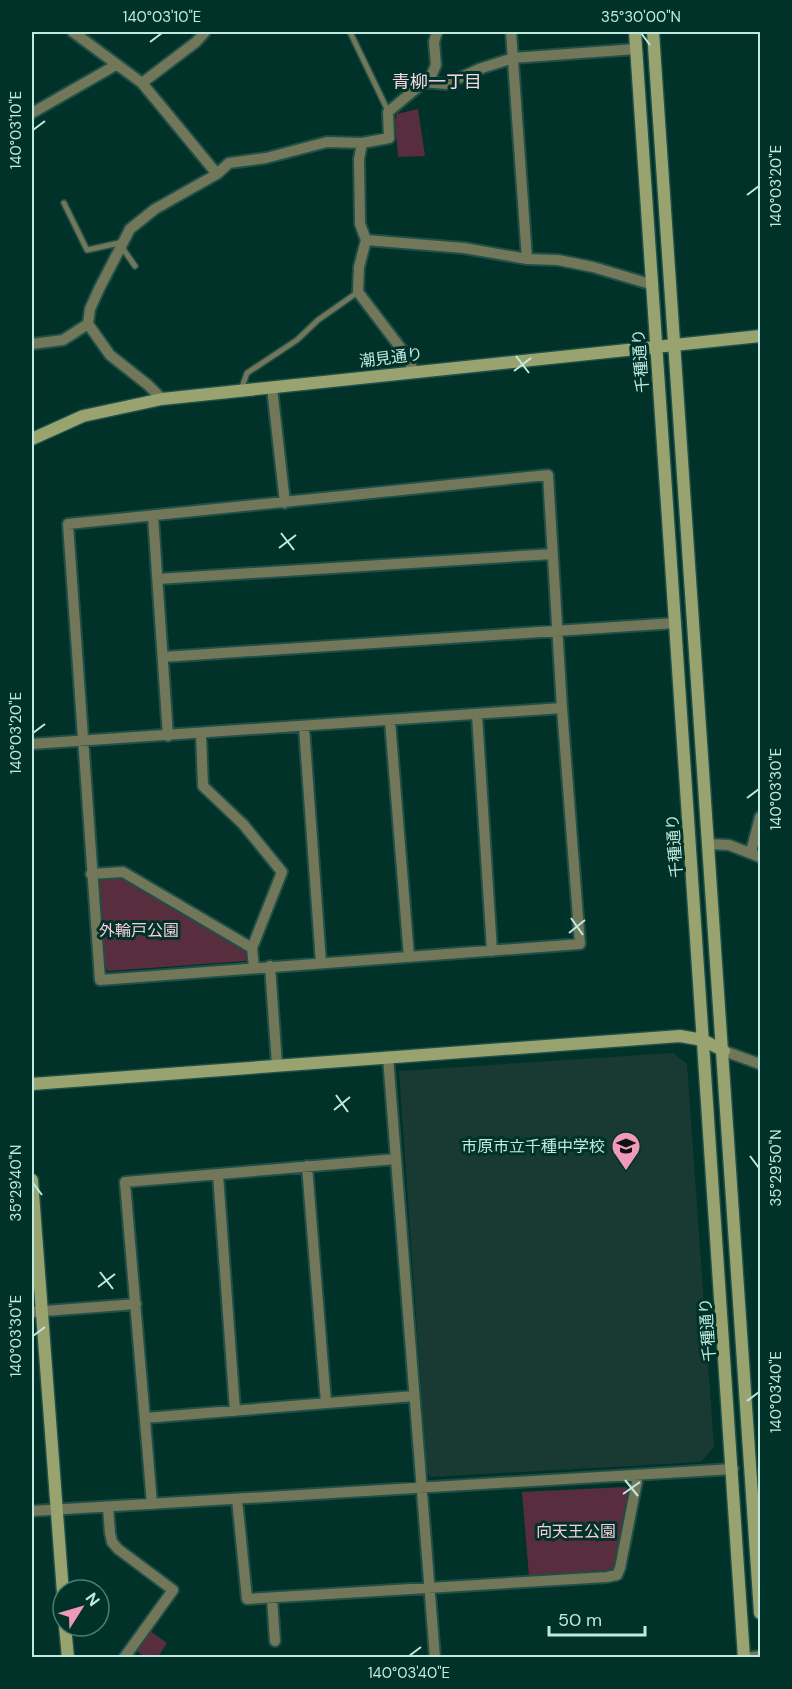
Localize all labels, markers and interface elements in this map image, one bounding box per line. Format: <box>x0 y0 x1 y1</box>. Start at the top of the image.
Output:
text: 140°03'10"E <box>123 7 201 27</box>
text: 35°30'00"N <box>601 7 681 27</box>
district label: 青柳一丁目 <box>392 70 482 94</box>
text: 140°03'10"E <box>6 91 26 169</box>
text: 140°03'20"E <box>766 145 786 227</box>
street label: 千種通り <box>628 328 653 394</box>
street label: 潮見通り <box>358 343 424 372</box>
text: 140°03'20"E <box>6 692 26 774</box>
text: 140°03'30"E <box>766 748 786 830</box>
street label: 千種通り <box>662 813 687 879</box>
park label: 外輪戸公園 <box>99 920 179 941</box>
text: 35°29'50"N <box>766 1129 786 1207</box>
school or university icon: 市原市立千種中学校 <box>610 1130 642 1172</box>
place label: 市原市立千種中学校 <box>461 1136 605 1157</box>
text: 35°29'40"N <box>6 1145 26 1221</box>
text: 140°03'30"E <box>6 1295 26 1377</box>
street label: 千種通り <box>695 1297 720 1363</box>
text: 140°03'40"E <box>766 1351 786 1433</box>
park label: 向天王公園 <box>536 1521 616 1542</box>
north arrow <box>51 1578 111 1638</box>
text: N <box>81 1588 104 1610</box>
scale bar <box>549 1599 645 1637</box>
text: 50 m <box>558 1608 602 1632</box>
text: 140°03'40"E <box>368 1663 450 1683</box>

